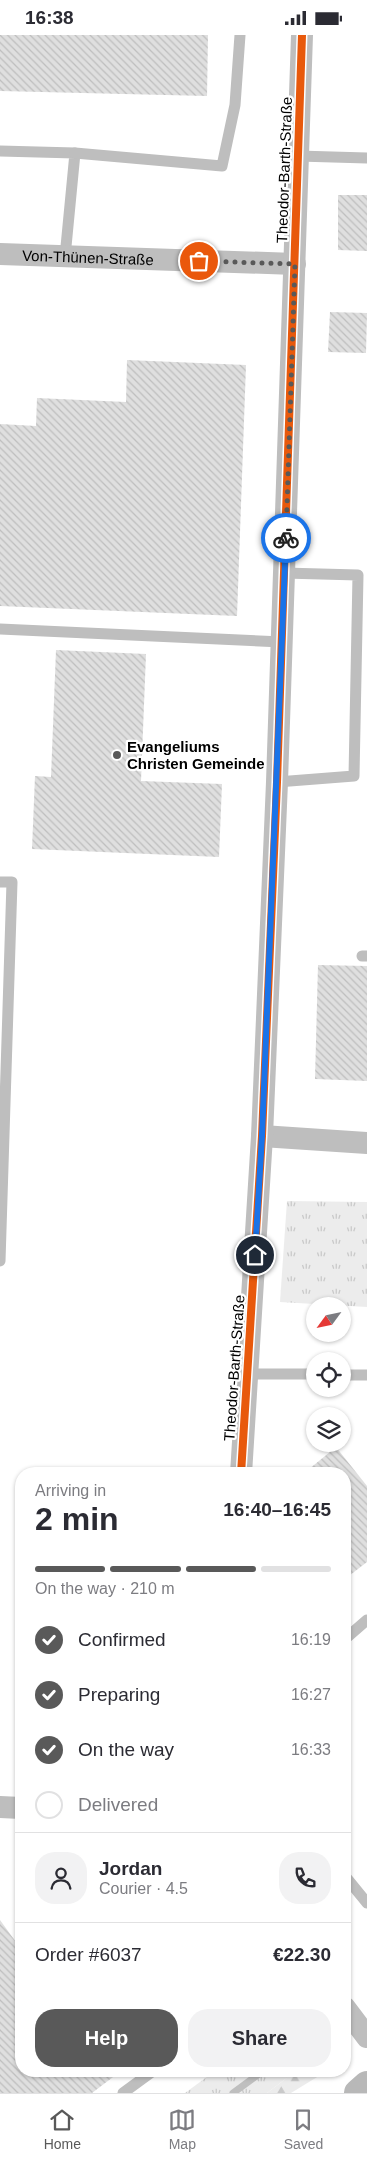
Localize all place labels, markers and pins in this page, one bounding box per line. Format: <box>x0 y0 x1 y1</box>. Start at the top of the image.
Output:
pin <box>178 240 220 282</box>
place label: Evangeliums Christen Gemeinde <box>127 738 265 772</box>
marker: Evangeliums Christen Gemeinde <box>111 749 123 761</box>
pin <box>234 1234 276 1276</box>

